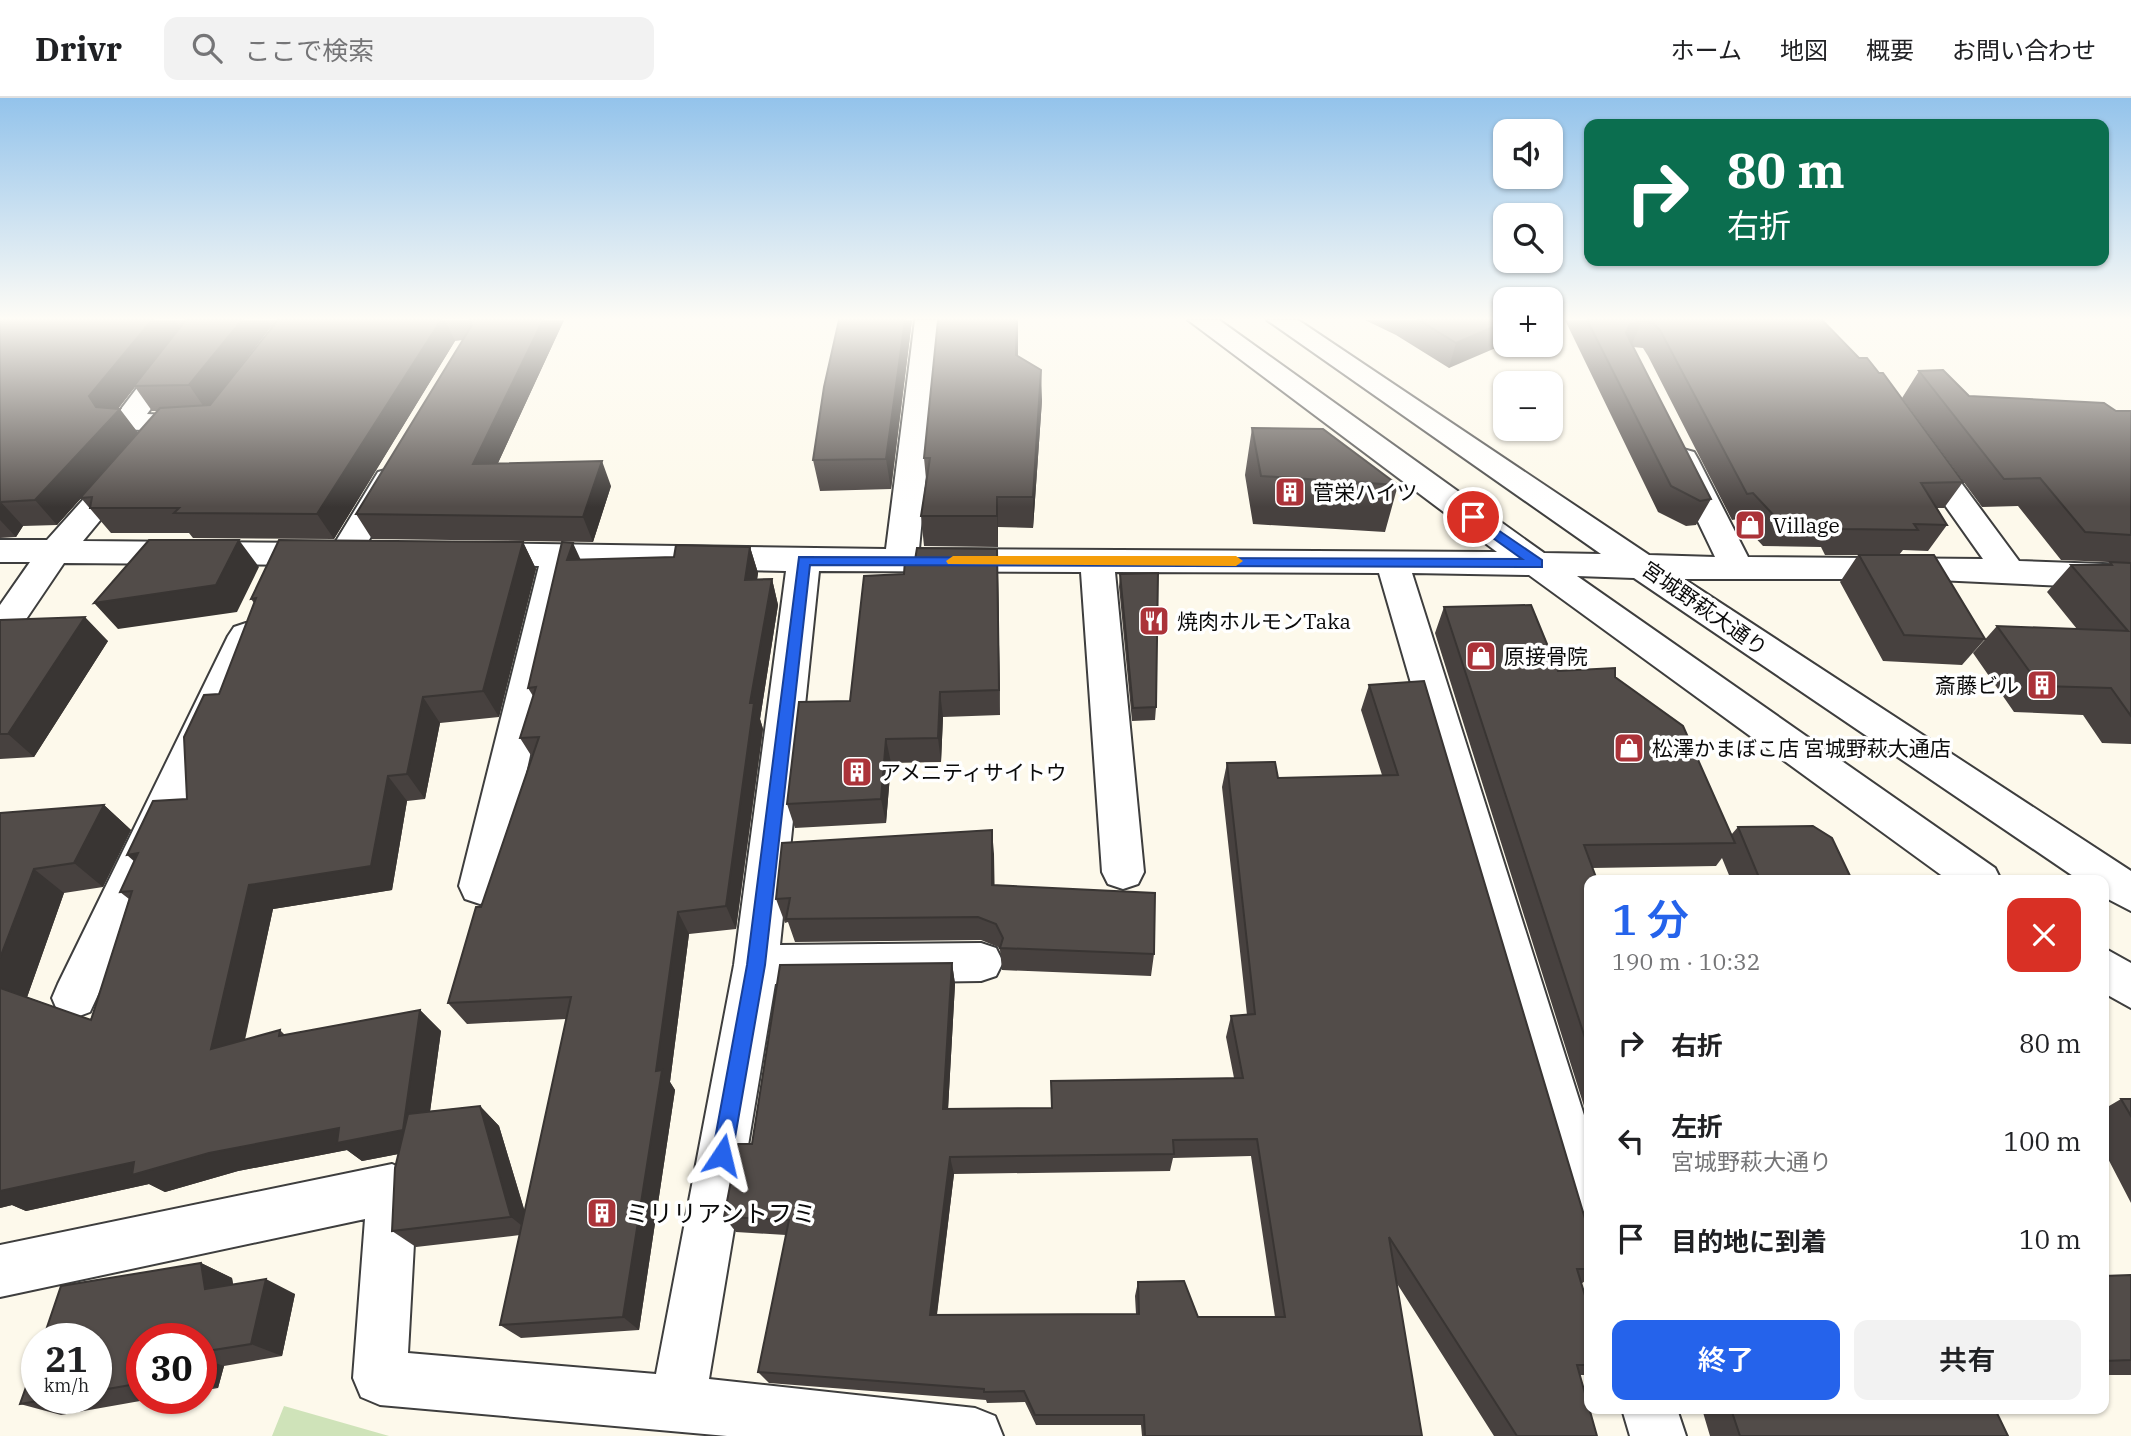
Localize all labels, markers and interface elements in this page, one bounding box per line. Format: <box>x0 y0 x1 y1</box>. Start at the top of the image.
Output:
search box <box>164 17 654 80</box>
text: Drivr <box>35 27 122 70</box>
icon: search <box>188 29 226 67</box>
text: ここで検索 <box>244 33 374 67</box>
text: ホーム <box>1671 34 1742 66</box>
text: 地図 <box>1780 34 1828 66</box>
text: 概要 <box>1866 34 1914 66</box>
text: お問い合わせ <box>1952 34 2096 66</box>
map controls <box>1493 119 1563 441</box>
button: sound <box>1493 119 1563 189</box>
text: 80 m <box>1727 138 1845 201</box>
icon: right <box>1612 147 1703 238</box>
button: search <box>1493 203 1563 273</box>
text: 右折 <box>1727 204 1791 246</box>
button: + <box>1493 287 1563 357</box>
button: − <box>1493 371 1563 441</box>
building icon: 菅栄ハイツ <box>1273 475 1307 509</box>
place label: 菅栄ハイツ <box>1313 478 1418 506</box>
pin <box>1443 487 1503 547</box>
icon: arrive <box>1454 498 1492 536</box>
shop icon: Village <box>1733 508 1767 542</box>
place label: Village <box>1773 511 1840 539</box>
street label: 宮城野萩大通り <box>1637 554 1773 662</box>
restaurant icon: 焼肉ホルモンTaka <box>1137 604 1171 638</box>
place label: 焼肉ホルモンTaka <box>1177 607 1351 635</box>
shop icon: 原接骨院 <box>1464 639 1498 673</box>
place label: 原接骨院 <box>1504 642 1588 670</box>
building icon: 斎藤ビル <box>2025 668 2059 702</box>
place label: 斎藤ビル <box>1935 671 2019 699</box>
shop icon: 松澤かまぼこ店 宮城野萩大通店 <box>1612 731 1646 765</box>
place label: 松澤かまぼこ店 宮城野萩大通店 <box>1652 734 1951 762</box>
building icon: アメニティサイトウ <box>840 755 874 789</box>
place label: アメニティサイトウ <box>880 758 1067 786</box>
text: 1 分 <box>1612 892 1689 947</box>
button: close <box>2007 898 2081 972</box>
text: 190 m · 10:32 <box>1612 946 1761 976</box>
icon: right <box>1612 1024 1650 1062</box>
text: 80 m <box>2019 1026 2081 1060</box>
text: 右折 <box>1671 1028 1723 1062</box>
text: 左折 <box>1671 1109 1723 1143</box>
position arrow <box>685 1118 759 1192</box>
icon: left <box>1612 1122 1650 1160</box>
text: 100 m <box>2003 1124 2081 1158</box>
text: 宮城野萩大通り <box>1671 1146 1832 1176</box>
building icon: ミリリアントフミ <box>585 1196 619 1230</box>
place label: ミリリアントフミ <box>625 1197 816 1229</box>
icon: arrive <box>1612 1220 1650 1258</box>
text: 10 m <box>2019 1222 2081 1256</box>
text: 目的地に到着 <box>1671 1224 1827 1258</box>
button: 終了 <box>1612 1320 1840 1400</box>
button: 共有 <box>1854 1320 2081 1400</box>
speed limit sign: 30 <box>126 1323 217 1414</box>
text: 21 <box>45 1336 88 1382</box>
text: km/h <box>44 1374 89 1397</box>

